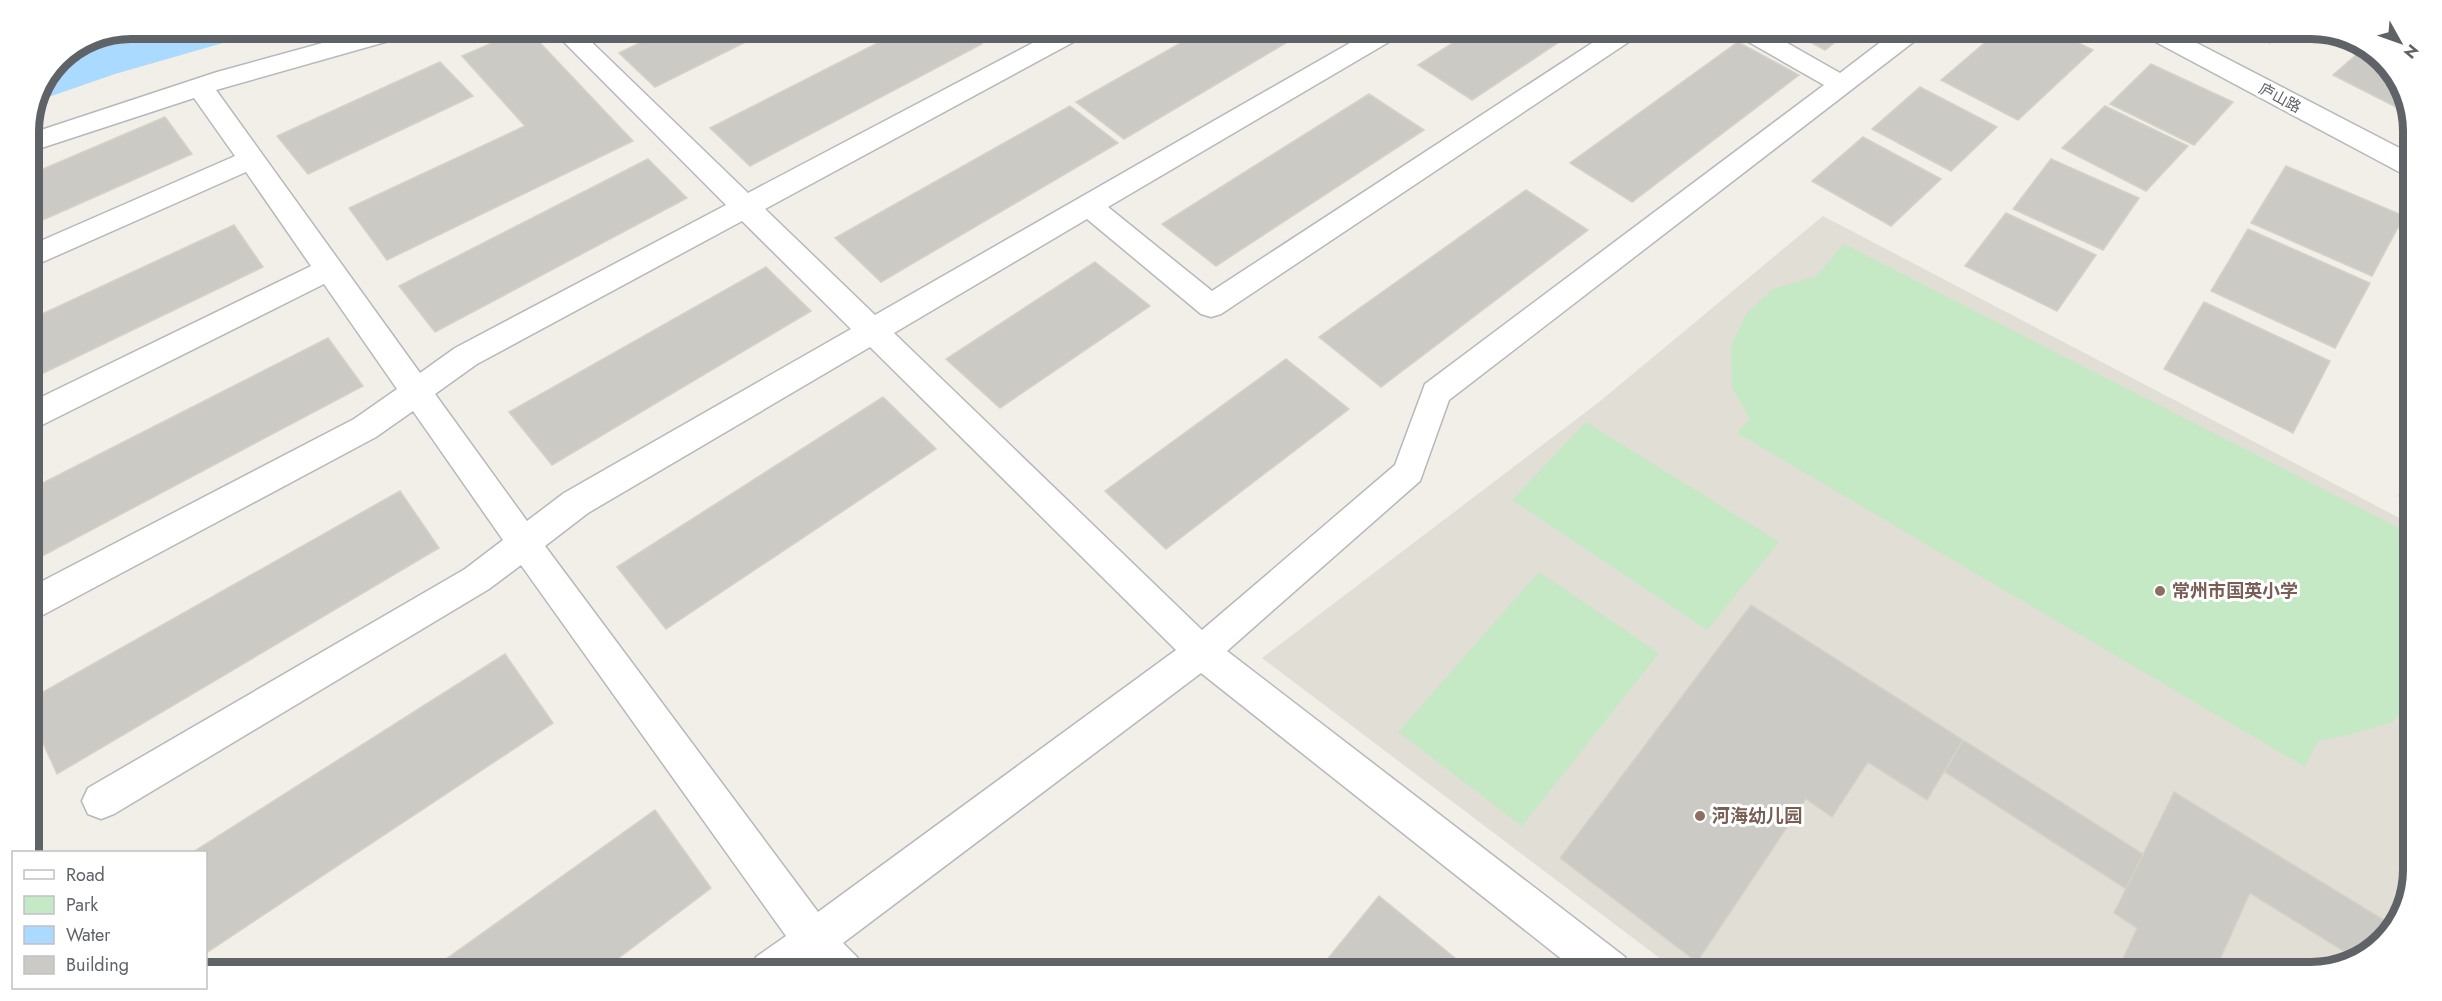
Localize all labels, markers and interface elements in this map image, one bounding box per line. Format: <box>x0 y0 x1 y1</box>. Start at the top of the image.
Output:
north arrow <box>2370 12 2430 72</box>
text: N <box>2398 39 2424 64</box>
street label: 庐山路 <box>2255 78 2305 118</box>
place label: 常州市国英小学 <box>2172 578 2298 604</box>
marker: 常州市国英小学 <box>2153 584 2167 598</box>
place label: 河海幼儿园 <box>1712 803 1802 829</box>
marker: 河海幼儿园 <box>1693 809 1707 823</box>
legend <box>12 851 207 989</box>
text: Road <box>66 862 105 888</box>
text: Park <box>66 892 98 918</box>
text: Water <box>66 922 111 948</box>
text: Building <box>66 952 129 978</box>

